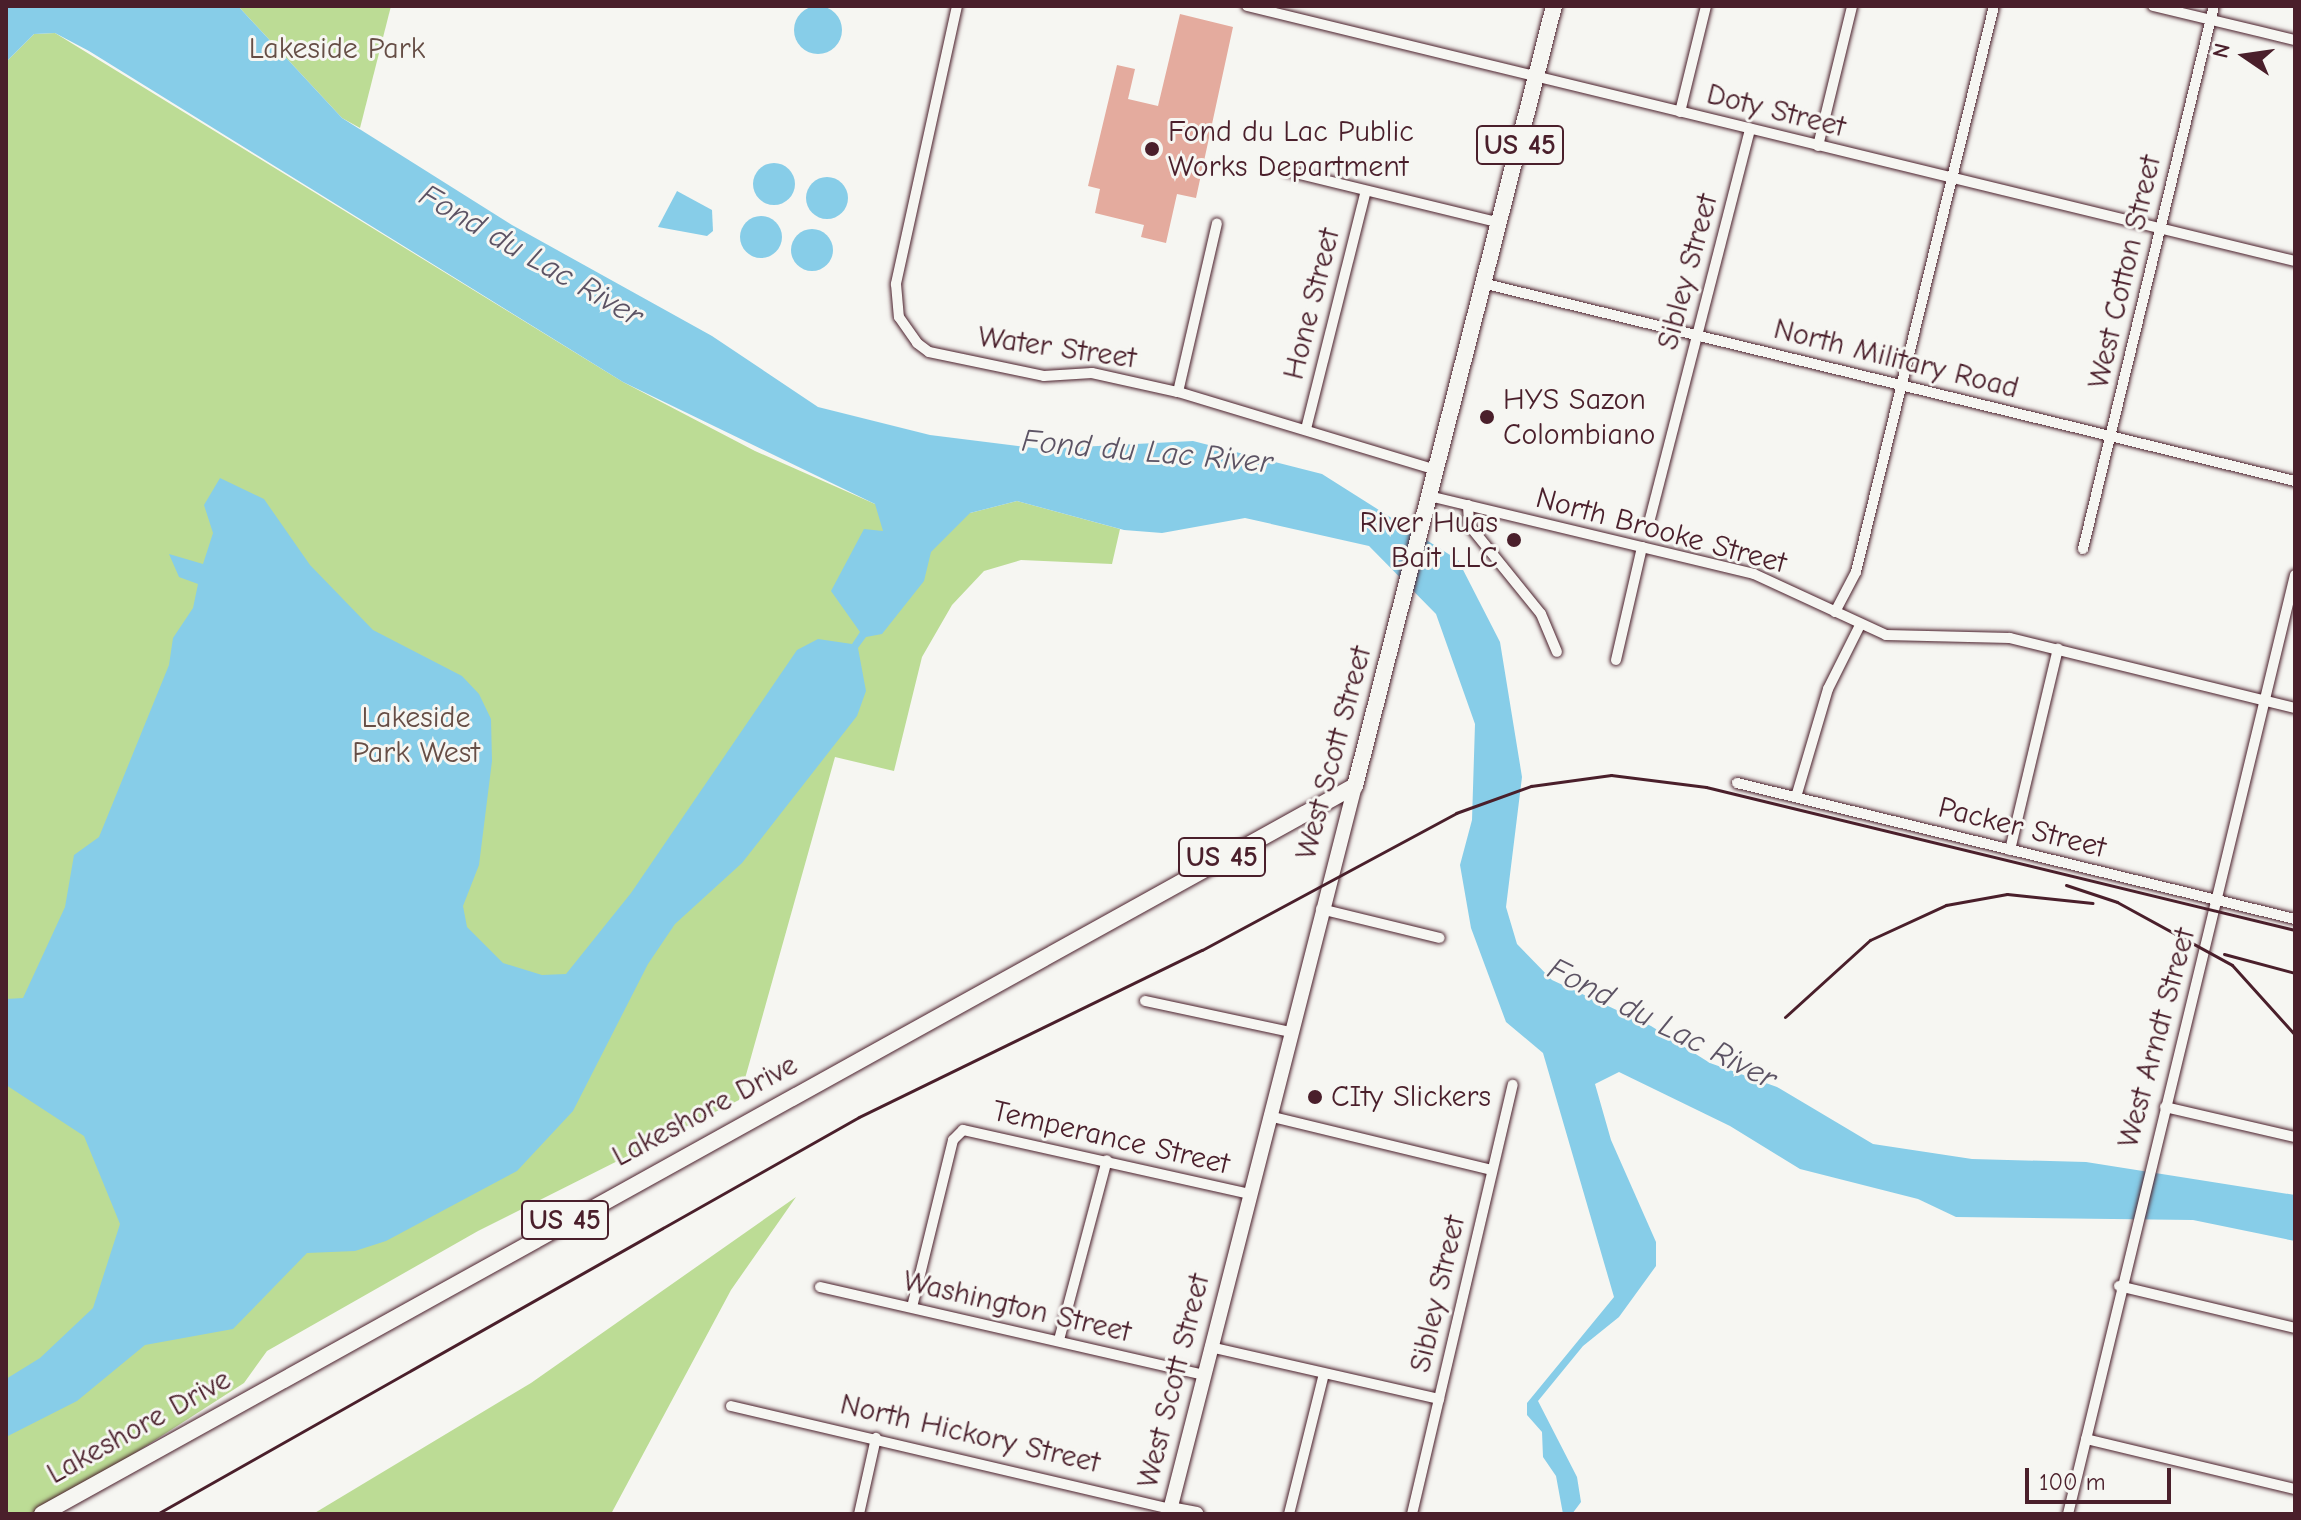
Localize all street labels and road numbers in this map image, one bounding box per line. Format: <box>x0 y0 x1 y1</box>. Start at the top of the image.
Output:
street label: Doty Street <box>1703 76 1849 146</box>
road number: US 45 <box>1476 121 1564 169</box>
street label: West Cotton Street <box>2081 152 2169 392</box>
street label: Sibley Street <box>1650 190 1726 354</box>
street label: Hone Street <box>1276 225 1348 383</box>
street label: North Military Road <box>1770 311 2022 407</box>
street label: Water Street <box>976 319 1138 377</box>
street label: North Brooke Street <box>1532 480 1790 582</box>
street label: West Scott Street <box>1288 643 1380 863</box>
street label: Packer Street <box>1934 790 2110 866</box>
road number: US 45 <box>1178 833 1266 881</box>
street label: West Arndt Street <box>2110 924 2204 1152</box>
street label: Lakeshore Drive <box>606 1047 804 1175</box>
street label: Temperance Street <box>989 1093 1233 1183</box>
road number: US 45 <box>521 1196 609 1244</box>
street label: Sibley Street <box>1403 1212 1473 1376</box>
street label: Washington Street <box>900 1263 1134 1351</box>
street label: West Scott Street <box>1130 1270 1218 1492</box>
street label: Lakeshore Drive <box>41 1362 237 1492</box>
street label: North Hickory Street <box>837 1387 1103 1481</box>

